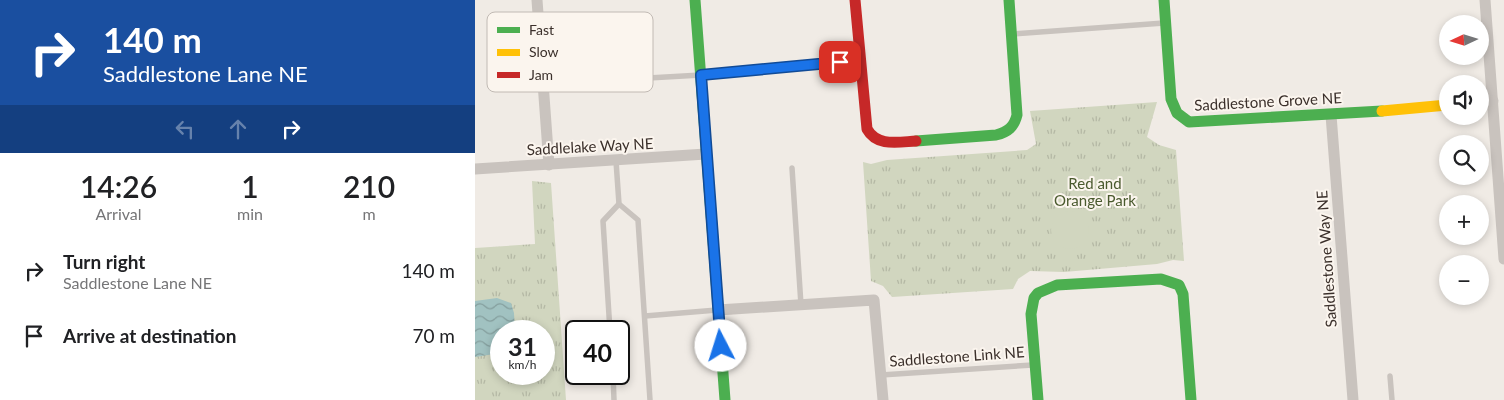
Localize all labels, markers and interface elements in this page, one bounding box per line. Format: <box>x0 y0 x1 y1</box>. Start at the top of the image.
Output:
legend <box>487 12 653 92</box>
north arrow <box>1439 15 1489 65</box>
map controls <box>1439 15 1489 305</box>
text: 140 m <box>103 18 202 60</box>
icon: right <box>20 20 85 85</box>
text: Fast <box>529 21 554 38</box>
pin <box>819 41 861 83</box>
text: Slow <box>529 43 559 60</box>
icon: arrive <box>826 48 854 76</box>
text: Saddlestone Lane NE <box>103 60 308 87</box>
text: Jam <box>529 66 553 83</box>
button: sound <box>1439 75 1489 125</box>
street label: Saddlestone Grove NE <box>1194 88 1342 114</box>
icon: left <box>171 115 199 143</box>
icon: ahead <box>224 115 252 143</box>
icon: right <box>277 115 305 143</box>
street label: Saddlelake Way NE <box>526 134 654 158</box>
button: search <box>1439 135 1489 185</box>
text: 14:26 <box>80 168 157 204</box>
text: 1 <box>241 168 259 204</box>
text: 210 <box>343 168 395 204</box>
park label: Red and Orange Park <box>1054 174 1136 209</box>
street label: Saddlestone Way NE <box>1312 190 1340 328</box>
button: + <box>1439 195 1489 245</box>
text: Arrival <box>95 204 142 223</box>
text: min <box>237 204 263 223</box>
text: m <box>362 204 376 223</box>
text: Turn right <box>63 250 145 273</box>
button: − <box>1439 255 1489 305</box>
icon: right <box>20 257 48 285</box>
text: 140 m <box>401 259 455 282</box>
text: Saddlestone Lane NE <box>63 273 212 292</box>
position arrow <box>694 319 746 371</box>
speed limit sign: 40 <box>565 320 630 385</box>
icon: arrive <box>20 322 48 350</box>
text: Arrive at destination <box>63 324 236 347</box>
text: 70 m <box>412 324 455 347</box>
text: 31 <box>508 331 537 361</box>
street label: Saddlestone Link NE <box>889 342 1025 370</box>
text: km/h <box>508 357 537 372</box>

